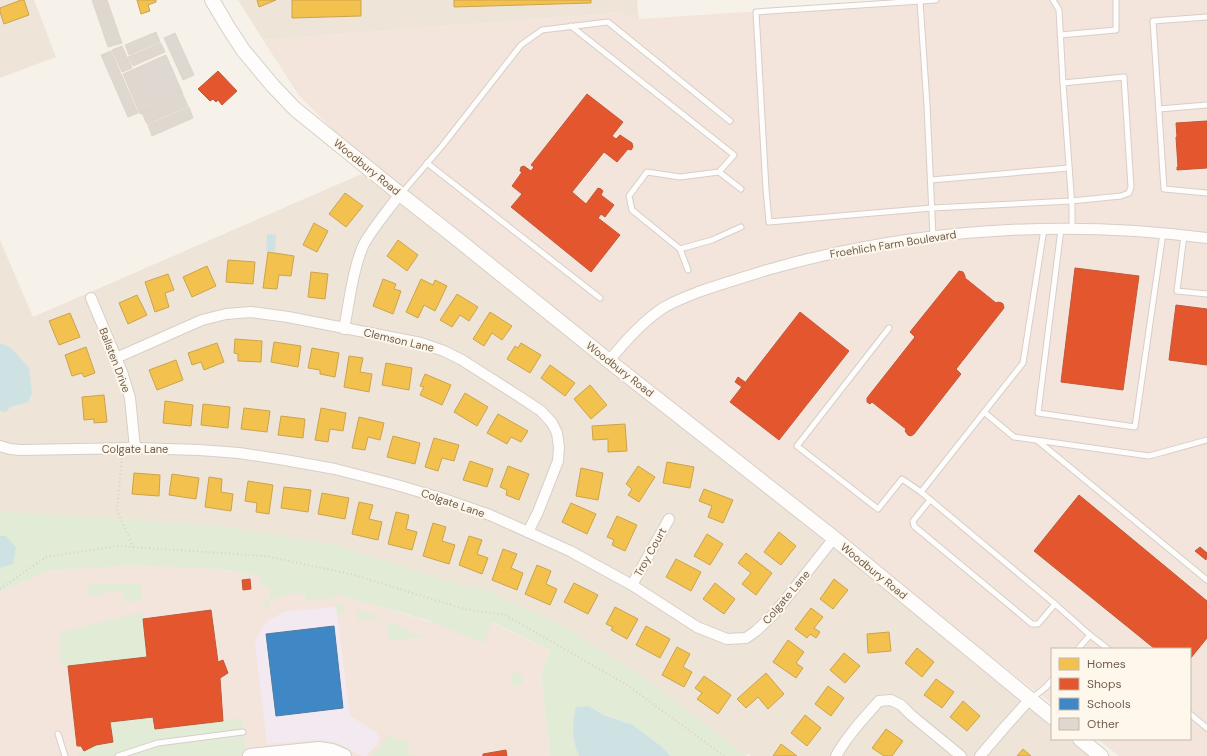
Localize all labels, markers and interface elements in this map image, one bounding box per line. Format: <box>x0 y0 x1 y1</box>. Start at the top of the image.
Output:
street label: Woodbury Road <box>331 136 403 198</box>
street label: Froehlich Farm Boulevard <box>829 227 957 261</box>
street label: Clemson Lane <box>362 325 436 355</box>
street label: Ballsten Drive <box>96 326 134 394</box>
street label: Woodbury Road <box>583 338 657 400</box>
street label: Colgate Lane <box>102 442 168 456</box>
street label: Colgate Lane <box>419 486 487 520</box>
street label: Troy Court <box>631 525 669 579</box>
street label: Woodbury Road <box>838 540 910 602</box>
street label: Colgate Lane <box>759 567 813 627</box>
legend <box>1051 648 1191 740</box>
text: Homes <box>1087 656 1126 672</box>
text: Shops <box>1087 676 1122 692</box>
text: Schools <box>1087 696 1131 712</box>
text: Other <box>1087 716 1120 732</box>

